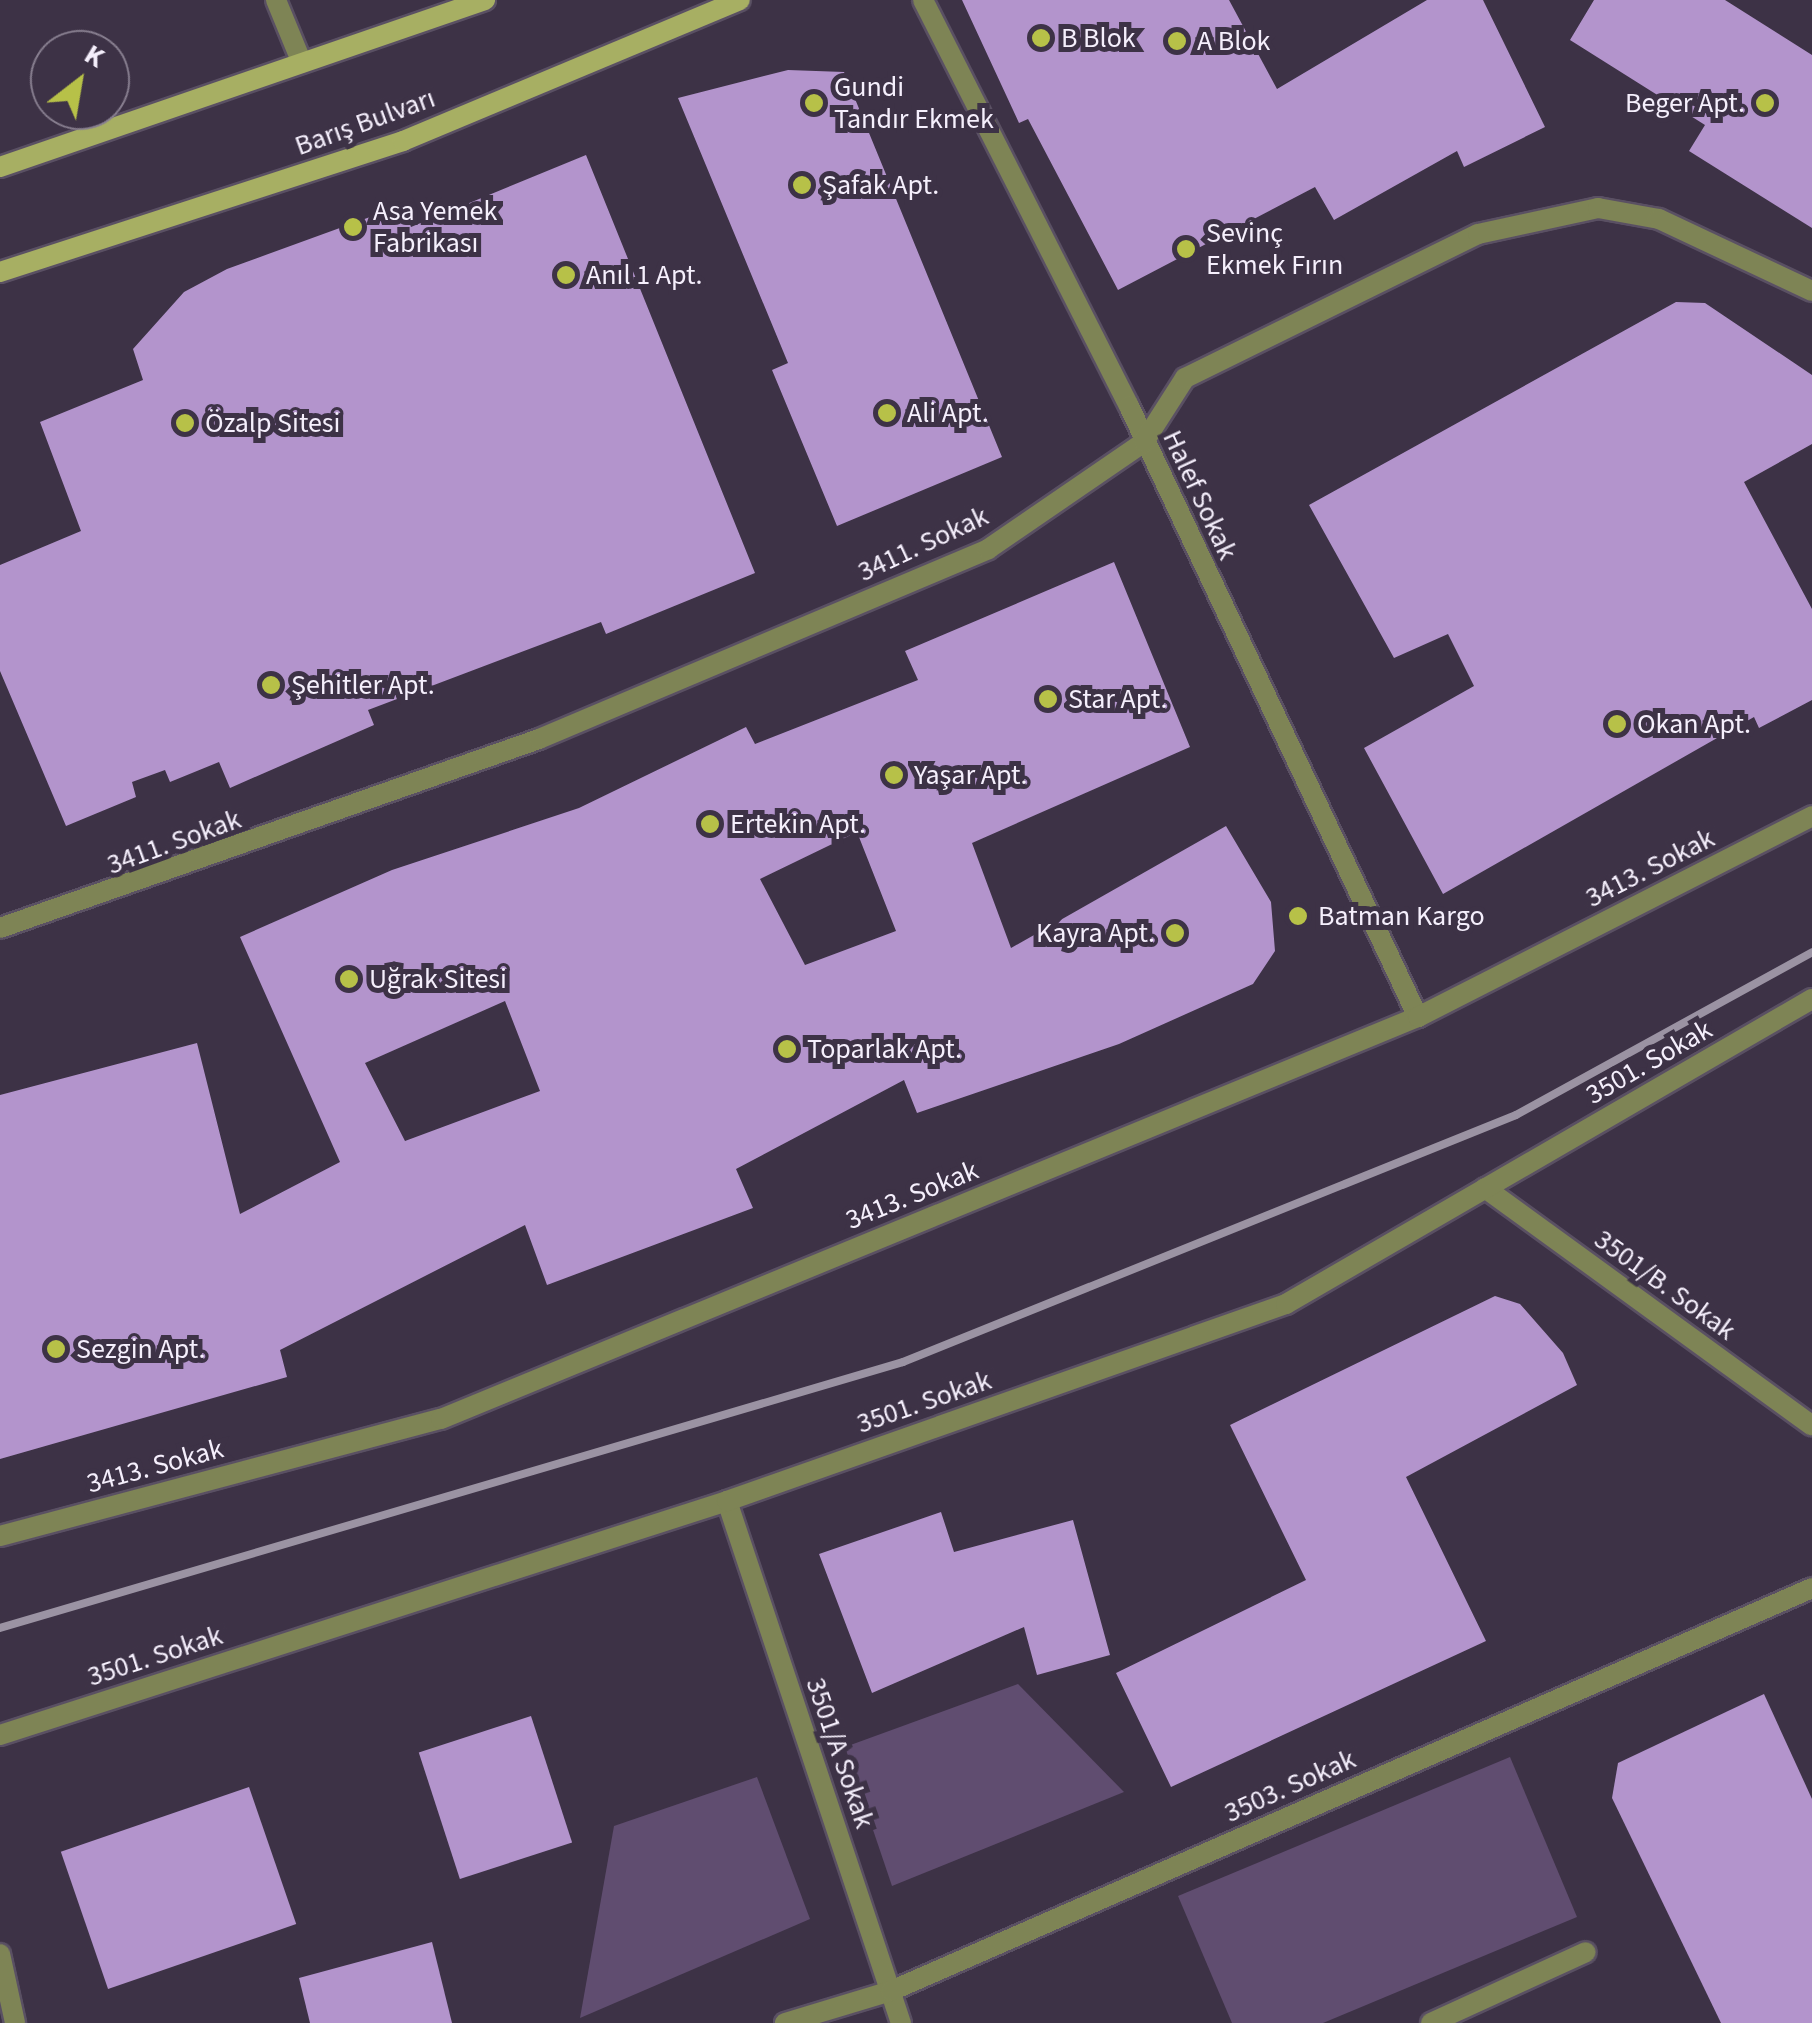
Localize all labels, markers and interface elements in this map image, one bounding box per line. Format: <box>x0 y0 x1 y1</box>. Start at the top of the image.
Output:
place label: B Blok <box>1061 21 1136 55</box>
place label: A Blok <box>1197 24 1270 58</box>
marker: B Blok <box>1030 27 1052 49</box>
north arrow <box>30 30 130 130</box>
marker: A Blok <box>1166 30 1188 52</box>
text: K <box>77 34 112 78</box>
place label: Gundi Tandır Ekmek <box>834 70 994 136</box>
street label: Barış Bulvarı <box>290 81 440 163</box>
place label: Beger Apt. <box>1625 86 1745 120</box>
marker: Gundi Tandır Ekmek <box>803 92 825 114</box>
marker: Beger Apt. <box>1754 92 1776 114</box>
place label: Şafak Apt. <box>822 168 939 202</box>
marker: Şafak Apt. <box>791 174 813 196</box>
place label: Asa Yemek Fabrikası <box>373 194 497 260</box>
marker: Asa Yemek Fabrikası <box>342 216 364 238</box>
place label: Sevinç Ekmek Fırın <box>1206 216 1343 282</box>
marker: Sevinç Ekmek Fırın <box>1175 238 1197 260</box>
place label: Anıl 1 Apt. <box>586 258 703 292</box>
marker: Anıl 1 Apt. <box>555 264 577 286</box>
place label: Ali Apt. <box>907 396 989 430</box>
marker: Ali Apt. <box>876 402 898 424</box>
place label: Özalp Sitesi <box>205 406 340 440</box>
marker: Özalp Sitesi <box>174 412 196 434</box>
street label: Halef Sokak <box>1155 425 1245 565</box>
street label: 3411. Sokak <box>852 499 994 589</box>
place label: Şehitler Apt. <box>291 668 435 702</box>
marker: Şehitler Apt. <box>260 674 282 696</box>
place label: Star Apt. <box>1068 682 1167 716</box>
marker: Star Apt. <box>1037 688 1059 710</box>
place label: Okan Apt. <box>1637 707 1751 741</box>
marker: Okan Apt. <box>1606 713 1628 735</box>
place label: Yaşar Apt. <box>914 758 1028 792</box>
marker: Yaşar Apt. <box>883 764 905 786</box>
street label: 3411. Sokak <box>103 802 245 882</box>
place label: Ertekin Apt. <box>730 807 866 841</box>
marker: Ertekin Apt. <box>699 813 721 835</box>
street label: 3413. Sokak <box>1580 821 1720 915</box>
place label: Batman Kargo <box>1318 899 1485 933</box>
marker: Batman Kargo <box>1287 905 1309 927</box>
place label: Kayra Apt. <box>1036 916 1155 950</box>
marker: Kayra Apt. <box>1164 922 1186 944</box>
place label: Uğrak Sitesi <box>369 962 507 996</box>
marker: Uğrak Sitesi <box>338 968 360 990</box>
street label: 3501. Sokak <box>1580 1012 1718 1112</box>
place label: Toparlak Apt. <box>807 1032 962 1066</box>
marker: Toparlak Apt. <box>776 1038 798 1060</box>
street label: 3413. Sokak <box>841 1153 983 1237</box>
street label: 3501/B. Sokak <box>1588 1223 1742 1347</box>
place label: Sezgin Apt. <box>76 1332 205 1366</box>
marker: Sezgin Apt. <box>45 1338 67 1360</box>
street label: 3501. Sokak <box>852 1363 996 1441</box>
street label: 3413. Sokak <box>83 1432 227 1500</box>
street label: 3501. Sokak <box>83 1618 227 1694</box>
street label: 3501/A Sokak <box>799 1673 881 1833</box>
street label: 3503. Sokak <box>1219 1742 1361 1830</box>

